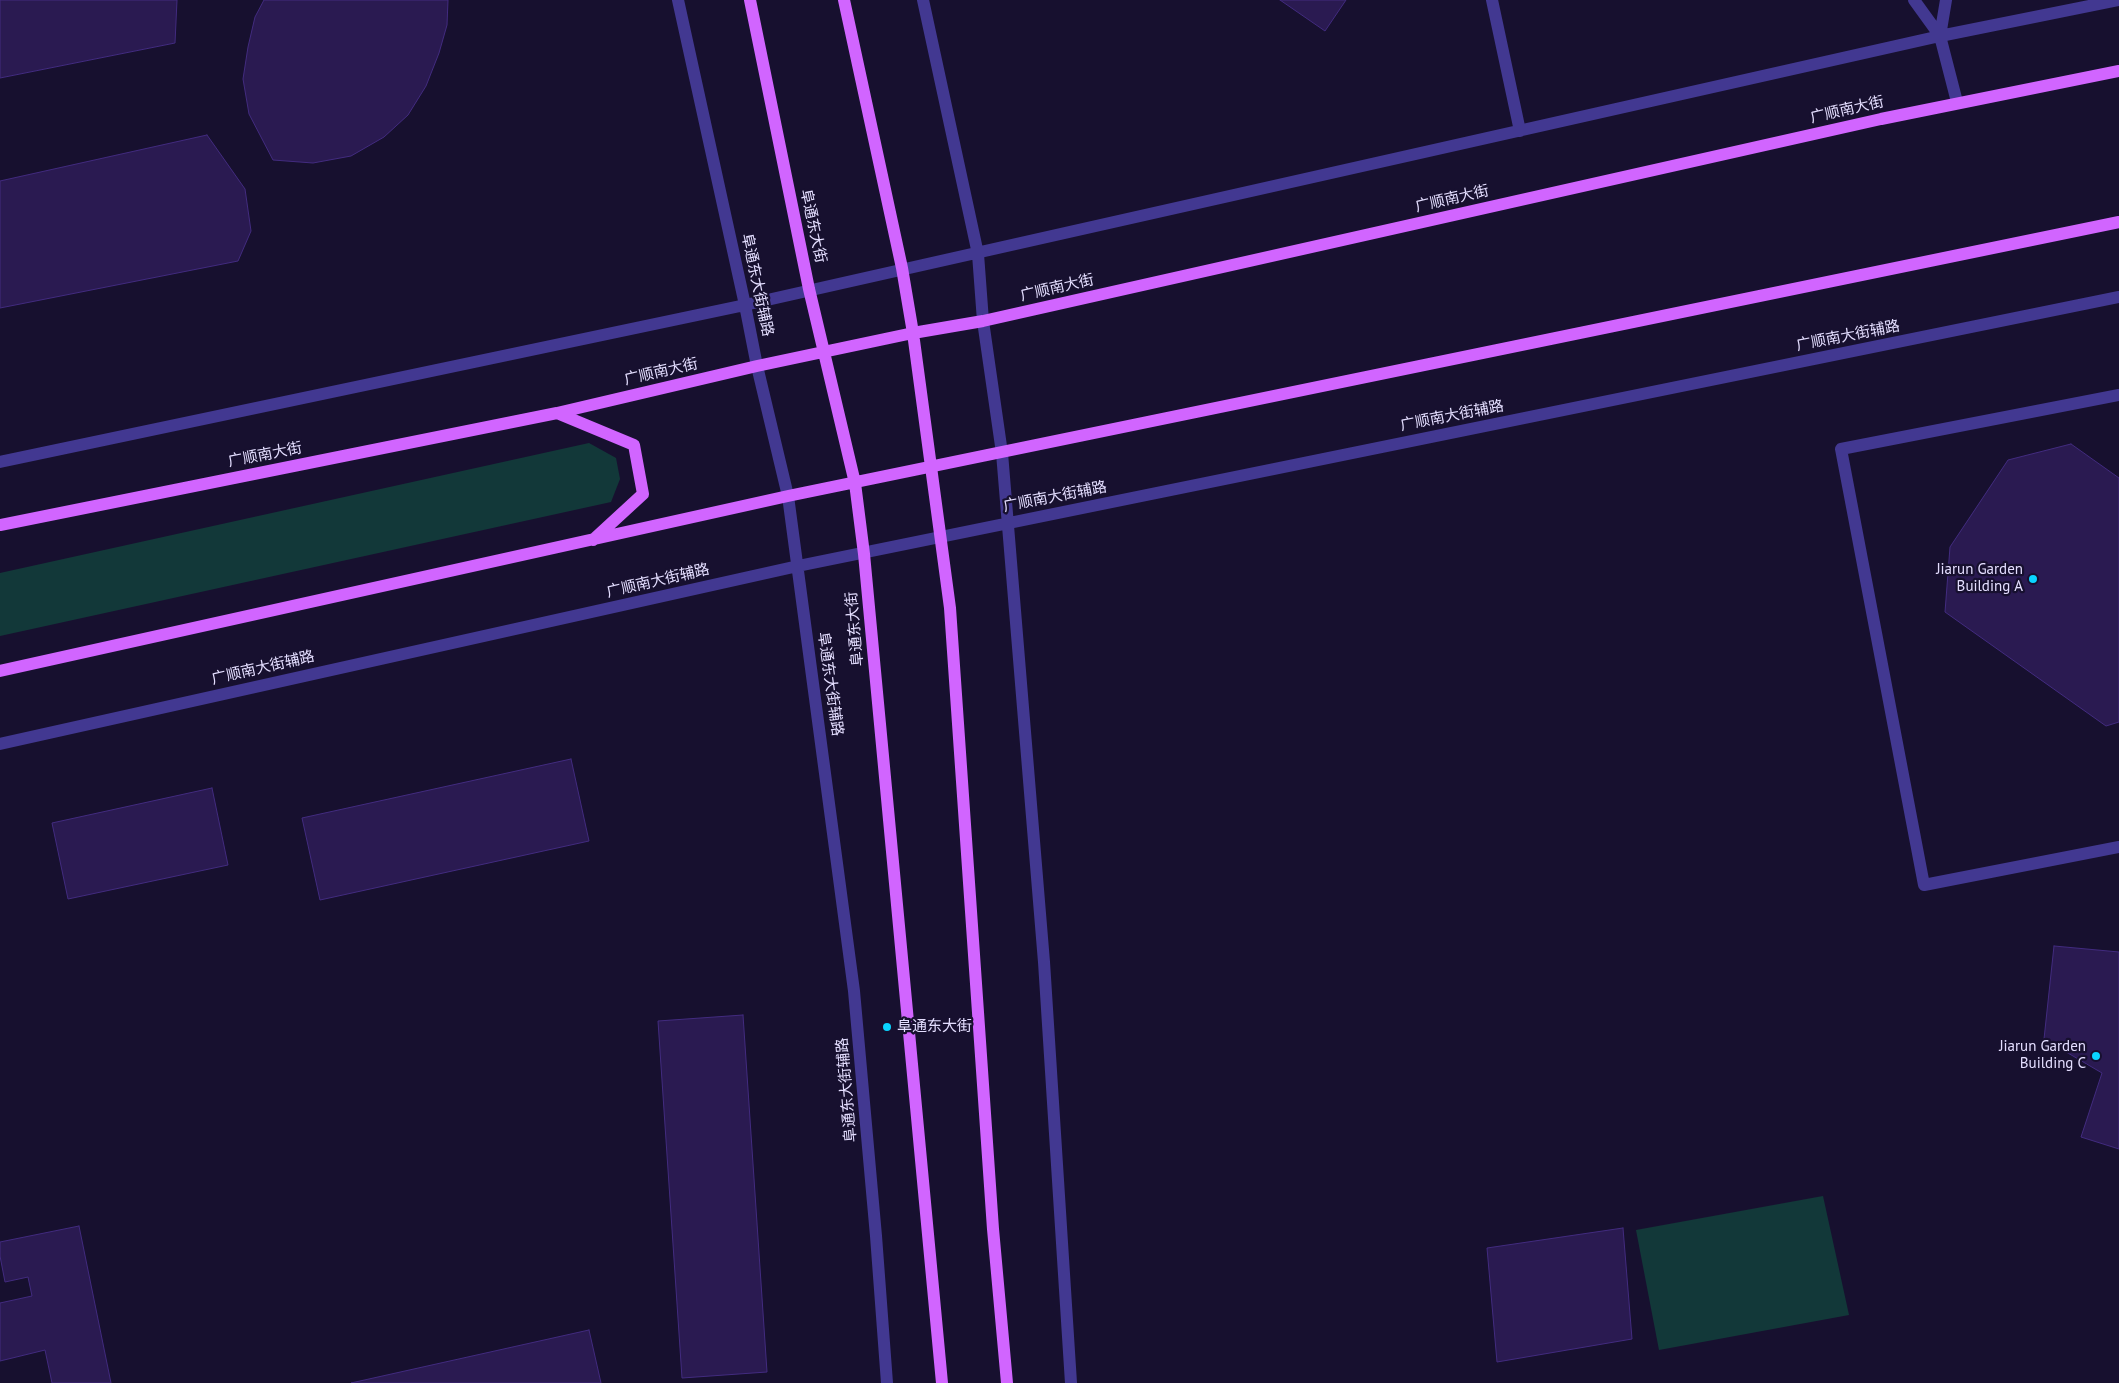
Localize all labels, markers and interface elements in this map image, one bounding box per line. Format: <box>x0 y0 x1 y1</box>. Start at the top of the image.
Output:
street label: 广顺南大街 <box>1808 93 1886 127</box>
street label: 广顺南大街 <box>1413 182 1491 216</box>
street label: 阜通东大街 <box>796 187 830 265</box>
street label: 阜通东大街辅路 <box>737 232 777 338</box>
street label: 广顺南大街 <box>1018 271 1096 305</box>
street label: 广顺南大街辅路 <box>1795 317 1901 355</box>
street label: 广顺南大街 <box>622 355 700 389</box>
street label: 广顺南大街辅路 <box>1399 397 1505 435</box>
street label: 广顺南大街 <box>226 439 304 471</box>
street label: 广顺南大街辅路 <box>1002 478 1108 516</box>
street label: 广顺南大街辅路 <box>605 560 711 602</box>
place label: Jiarun Garden Building A <box>1936 561 2023 596</box>
marker: Jiarun Garden Building A <box>2027 573 2039 585</box>
street label: 阜通东大街 <box>843 591 867 667</box>
street label: 阜通东大街辅路 <box>814 631 846 737</box>
street label: 广顺南大街辅路 <box>210 647 316 689</box>
place label: 阜通东大街 <box>897 1018 972 1036</box>
marker: 阜通东大街 <box>881 1021 893 1033</box>
street label: 阜通东大街辅路 <box>833 1037 861 1143</box>
place label: Jiarun Garden Building C <box>1999 1038 2086 1073</box>
marker: Jiarun Garden Building C <box>2090 1050 2102 1062</box>

